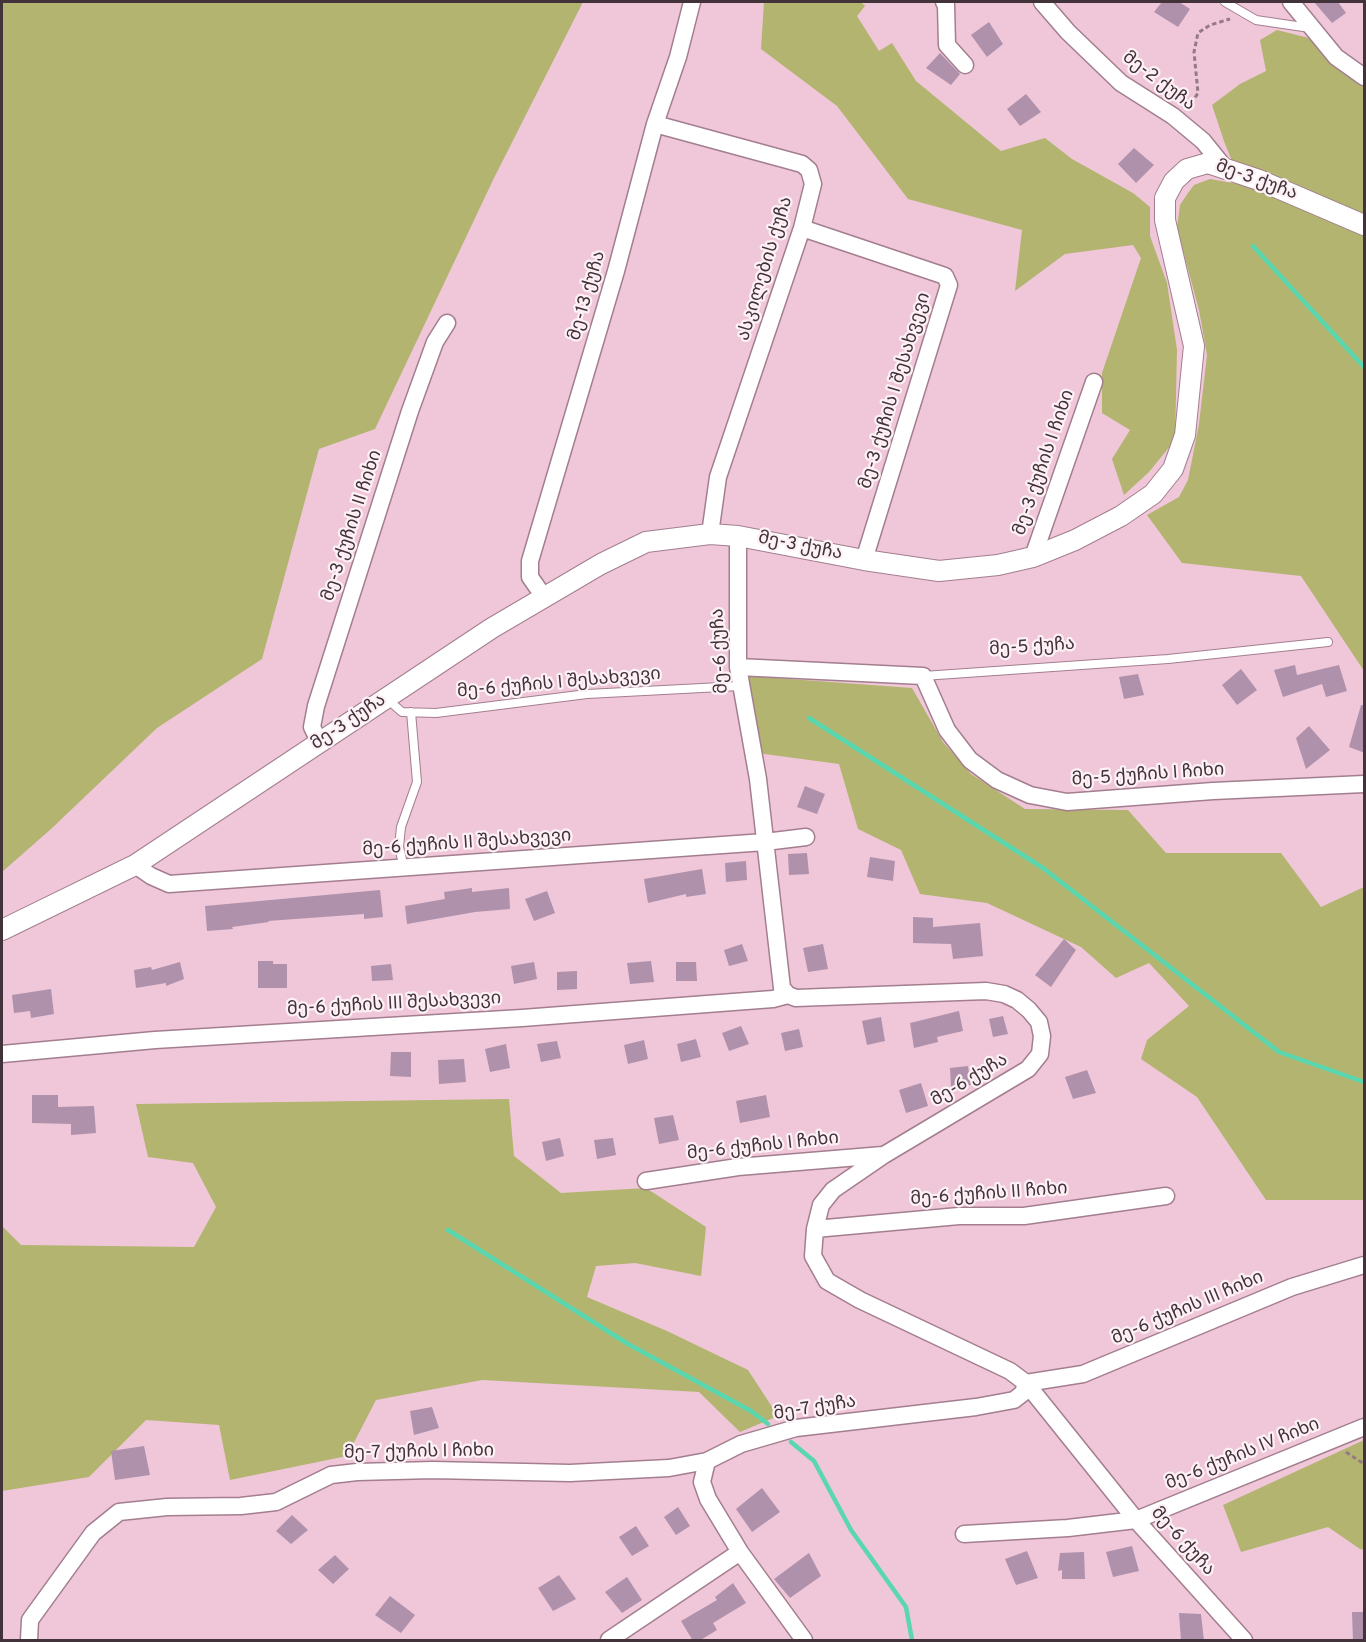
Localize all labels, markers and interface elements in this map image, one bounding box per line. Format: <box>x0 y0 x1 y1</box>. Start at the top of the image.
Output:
street label: მე-2 ქუჩა <box>1117 48 1199 116</box>
street label: მე-3 ქუჩა <box>1212 156 1300 206</box>
street label: ასკილების ქუჩა <box>734 194 798 344</box>
street label: მე-13 ქუჩა <box>565 249 611 343</box>
street label: მე-3 ქუჩის I შესახვევი <box>856 290 936 492</box>
street label: მე-3 ქუჩის I ჩიხი <box>1010 387 1080 539</box>
street label: მე-3 ქუჩის II ჩიხი <box>318 448 388 604</box>
street label: მე-3 ქუჩა <box>756 528 844 566</box>
street label: მე-6 ქუჩა <box>708 608 734 694</box>
street label: მე-5 ქუჩა <box>988 634 1076 662</box>
street label: მე-6 ქუჩის I შესახვევი <box>456 664 662 704</box>
street label: მე-3 ქუჩა <box>308 690 390 756</box>
street label: მე-5 ქუჩის I ჩიხი <box>1071 760 1225 792</box>
street label: მე-6 ქუჩის II შესახვევი <box>362 826 572 862</box>
street label: მე-6 ქუჩის III შესახვევი <box>286 989 502 1021</box>
street label: მე-6 ქუჩა <box>928 1050 1012 1112</box>
street label: მე-6 ქუჩის I ჩიხი <box>686 1128 840 1166</box>
street label: მე-6 ქუჩის II ჩიხი <box>910 1179 1068 1211</box>
street label: მე-6 ქუჩის III ჩიხი <box>1109 1267 1267 1351</box>
street label: მე-7 ქუჩა <box>772 1392 858 1426</box>
street label: მე-6 ქუჩის IV ჩიხი <box>1163 1414 1323 1496</box>
street label: მე-7 ქუჩის I ჩიხი <box>344 1441 494 1465</box>
street label: მე-6 ქუჩა <box>1145 1503 1219 1581</box>

